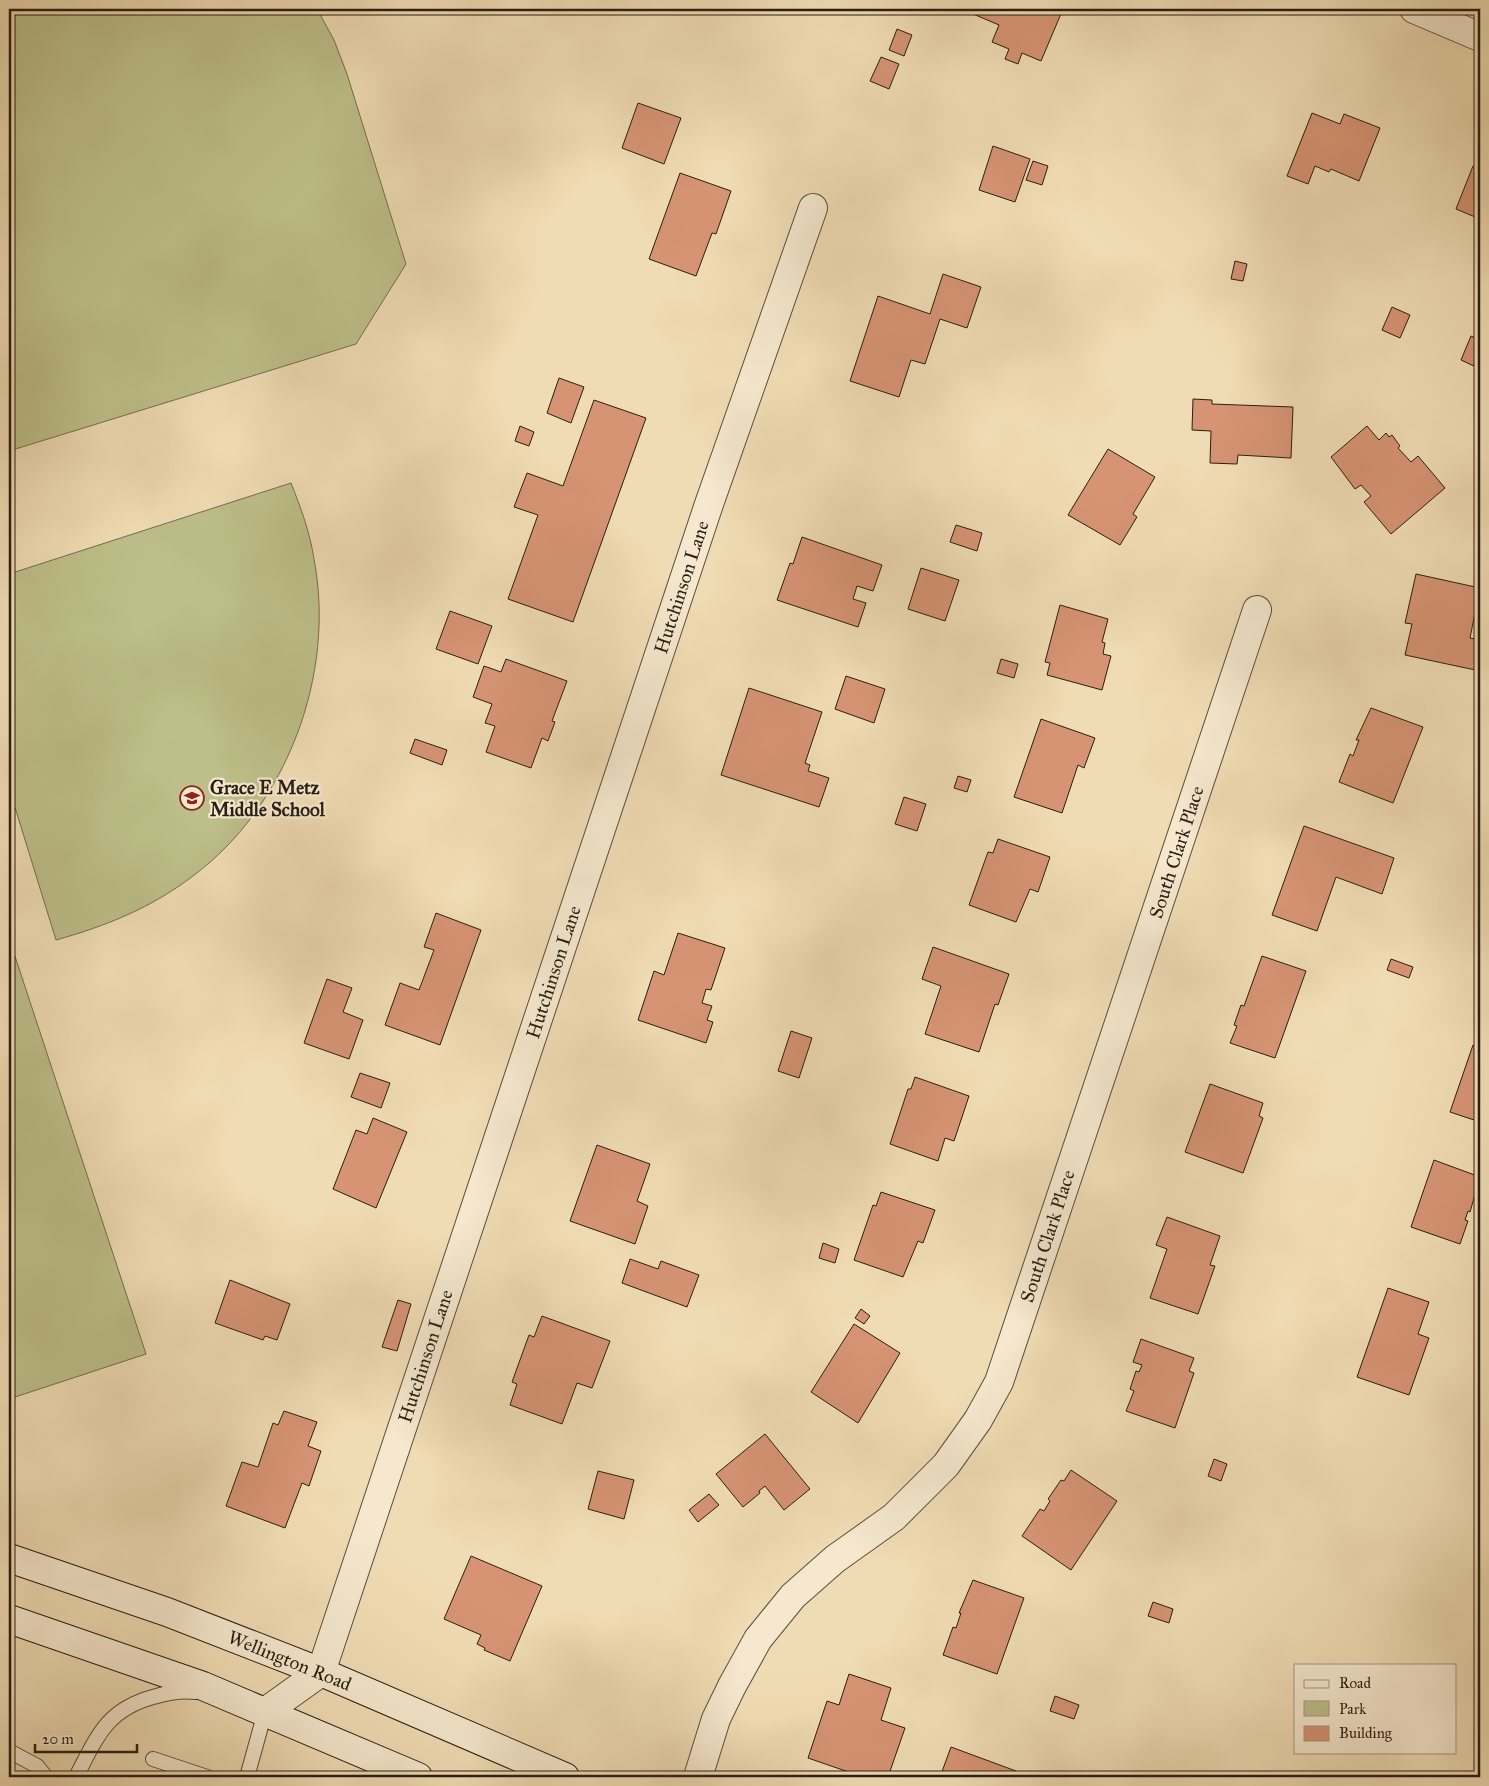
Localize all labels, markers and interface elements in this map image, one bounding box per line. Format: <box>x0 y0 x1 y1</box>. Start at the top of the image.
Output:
street label: Hutchinson Lane <box>649 518 714 657</box>
place label: Grace E Metz Middle School <box>210 776 326 821</box>
street label: South Clark Place <box>1144 783 1209 921</box>
school or university icon: Grace E Metz Middle School <box>179 785 205 811</box>
street label: Hutchinson Lane <box>521 903 586 1042</box>
street label: South Clark Place <box>1015 1167 1080 1305</box>
street label: Hutchinson Lane <box>393 1287 458 1426</box>
street label: Wellington Road <box>224 1625 355 1697</box>
legend <box>1294 1664 1456 1754</box>
text: Road <box>1339 1674 1371 1692</box>
text: Park <box>1339 1700 1366 1718</box>
scale bar <box>35 1721 138 1753</box>
text: Building <box>1339 1724 1393 1742</box>
text: 20 m <box>42 1730 74 1748</box>

